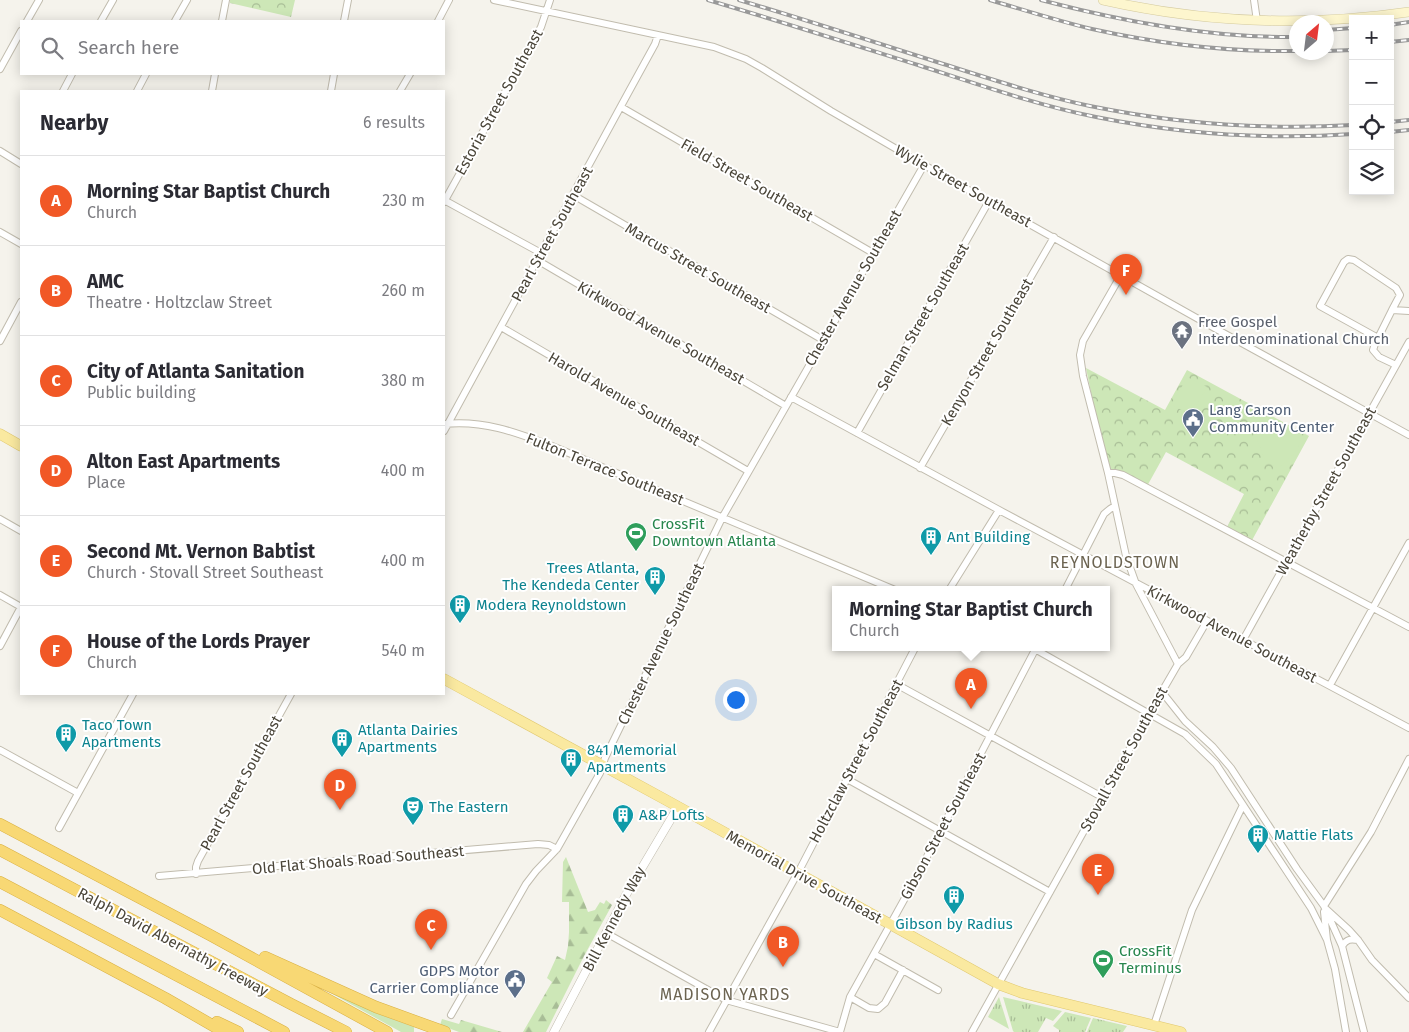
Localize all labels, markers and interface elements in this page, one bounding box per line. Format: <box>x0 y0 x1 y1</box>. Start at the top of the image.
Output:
north arrow <box>1289 15 1334 60</box>
map controls <box>1349 15 1394 195</box>
button: + <box>1349 15 1394 60</box>
search box <box>20 20 445 75</box>
street label: Estoria Street Southeast <box>451 25 547 178</box>
icon: search <box>38 34 66 62</box>
text: Search here <box>78 36 179 59</box>
button: − <box>1349 60 1394 105</box>
button: locate <box>1349 105 1394 150</box>
text: Nearby <box>40 110 108 136</box>
text: 6 results <box>363 113 425 132</box>
street label: Field Street Southeast <box>678 135 817 225</box>
street label: Wylie Street Southeast <box>891 141 1035 231</box>
button: layers <box>1349 150 1394 195</box>
street label: Pearl Street Southeast <box>507 163 597 305</box>
text: Morning Star Baptist Church <box>87 180 330 203</box>
text: A <box>51 191 61 210</box>
text: 230 m <box>382 191 425 210</box>
text: Church <box>87 203 137 222</box>
street label: Chester Avenue Southeast <box>801 206 905 369</box>
street label: Marcus Street Southeast <box>622 219 774 317</box>
street label: Selman Street Southeast <box>873 239 973 394</box>
pin: F <box>1110 254 1142 295</box>
text: AMC <box>87 270 124 293</box>
street label: Kenyon Street Southeast <box>937 275 1037 429</box>
street label: Kirkwood Avenue Southeast <box>574 278 748 389</box>
text: B <box>51 281 61 300</box>
text: 260 m <box>382 281 425 300</box>
text: Theatre · Holtzclaw Street <box>87 293 272 312</box>
place label: Free Gospel Interdenominational Church <box>1198 313 1389 348</box>
temple icon: Free Gospel Interdenominational Church <box>1170 319 1194 350</box>
street label: Harold Avenue Southeast <box>545 348 703 450</box>
text: City of Atlanta Sanitation <box>87 360 304 383</box>
text: C <box>51 371 61 390</box>
text: 380 m <box>381 371 425 390</box>
text: Public building <box>87 383 195 402</box>
place label: Lang Carson Community Center <box>1209 401 1334 436</box>
street label: Weatherby Street Southeast <box>1272 403 1380 578</box>
public building icon: Lang Carson Community Center <box>1181 407 1205 438</box>
street label: Fulton Terrace Southeast <box>524 429 687 509</box>
text: Alton East Apartments <box>87 450 280 473</box>
text: D <box>51 461 61 480</box>
text: 400 m <box>381 461 425 480</box>
text: Place <box>87 473 126 492</box>
place label: CrossFit Downtown Atlanta <box>652 515 776 550</box>
sports icon: CrossFit Downtown Atlanta <box>624 521 648 552</box>
building icon: Ant Building <box>919 525 943 556</box>
place label: Ant Building <box>947 528 1030 546</box>
text: Second Mt. Vernon Babtist <box>87 540 315 563</box>
text: E <box>52 551 60 570</box>
text: 400 m <box>381 551 425 570</box>
district label: REYNOLDSTOWN <box>1050 553 1180 572</box>
place label: Trees Atlanta, The Kendeda Center <box>502 559 639 594</box>
street label: Chester Avenue Southeast <box>614 560 708 728</box>
text: Church · Stovall Street Southeast <box>87 563 323 582</box>
building icon: Trees Atlanta, The Kendeda Center <box>643 565 667 596</box>
street label: Kirkwood Avenue Southeast <box>1144 581 1321 687</box>
popup <box>832 586 1110 651</box>
building icon: Modera Reynoldstown <box>448 593 472 624</box>
place label: Modera Reynoldstown <box>476 596 627 614</box>
text: Morning Star Baptist Church <box>849 598 1093 621</box>
text: Church <box>849 621 900 640</box>
text: House of the Lords Prayer <box>87 630 310 653</box>
text: F <box>52 641 60 660</box>
text: 540 m <box>382 641 425 660</box>
text: Church <box>87 653 137 672</box>
pin: A <box>955 668 987 709</box>
street label: Holtzclaw Street Southeast <box>805 676 907 846</box>
street label: Stovall Street Southeast <box>1077 683 1172 835</box>
your location <box>723 687 749 713</box>
street label: Pearl Street Southeast <box>196 712 286 854</box>
place label: Taco Town Apartments <box>82 716 161 751</box>
place label: Atlanta Dairies Apartments <box>358 721 458 756</box>
building icon: Taco Town Apartments <box>54 722 78 753</box>
building icon: Atlanta Dairies Apartments <box>330 727 354 758</box>
place label: 841 Memorial Apartments <box>587 741 677 776</box>
building icon: 841 Memorial Apartments <box>559 747 583 778</box>
street label: Gibson Street Southeast <box>897 749 990 903</box>
pin: D <box>324 769 356 810</box>
theatre icon: The Eastern <box>401 795 425 826</box>
place label: The Eastern <box>429 798 509 816</box>
building icon: A&P Lofts <box>611 803 635 834</box>
place label: A&P Lofts <box>639 806 705 824</box>
building icon: Mattie Flats <box>1246 823 1270 854</box>
place label: Mattie Flats <box>1274 826 1353 844</box>
street label: Memorial Drive Southeast <box>723 827 886 928</box>
street label: Old Flat Shoals Road Southeast <box>251 842 465 878</box>
pin: E <box>1082 854 1114 895</box>
street label: Bill Kennedy Way <box>579 863 650 975</box>
street label: Ralph David Abernathy Freeway <box>75 884 272 1000</box>
building icon: Gibson by Radius <box>942 884 966 915</box>
pin: C <box>415 909 447 950</box>
place label: Gibson by Radius <box>895 915 1013 933</box>
pin: B <box>767 926 799 967</box>
place label: CrossFit Terminus <box>1119 942 1182 977</box>
sports icon: CrossFit Terminus <box>1091 948 1115 979</box>
place label: GDPS Motor Carrier Compliance <box>370 962 499 997</box>
public building icon: GDPS Motor Carrier Compliance <box>503 968 527 999</box>
district label: MADISON YARDS <box>660 985 790 1004</box>

